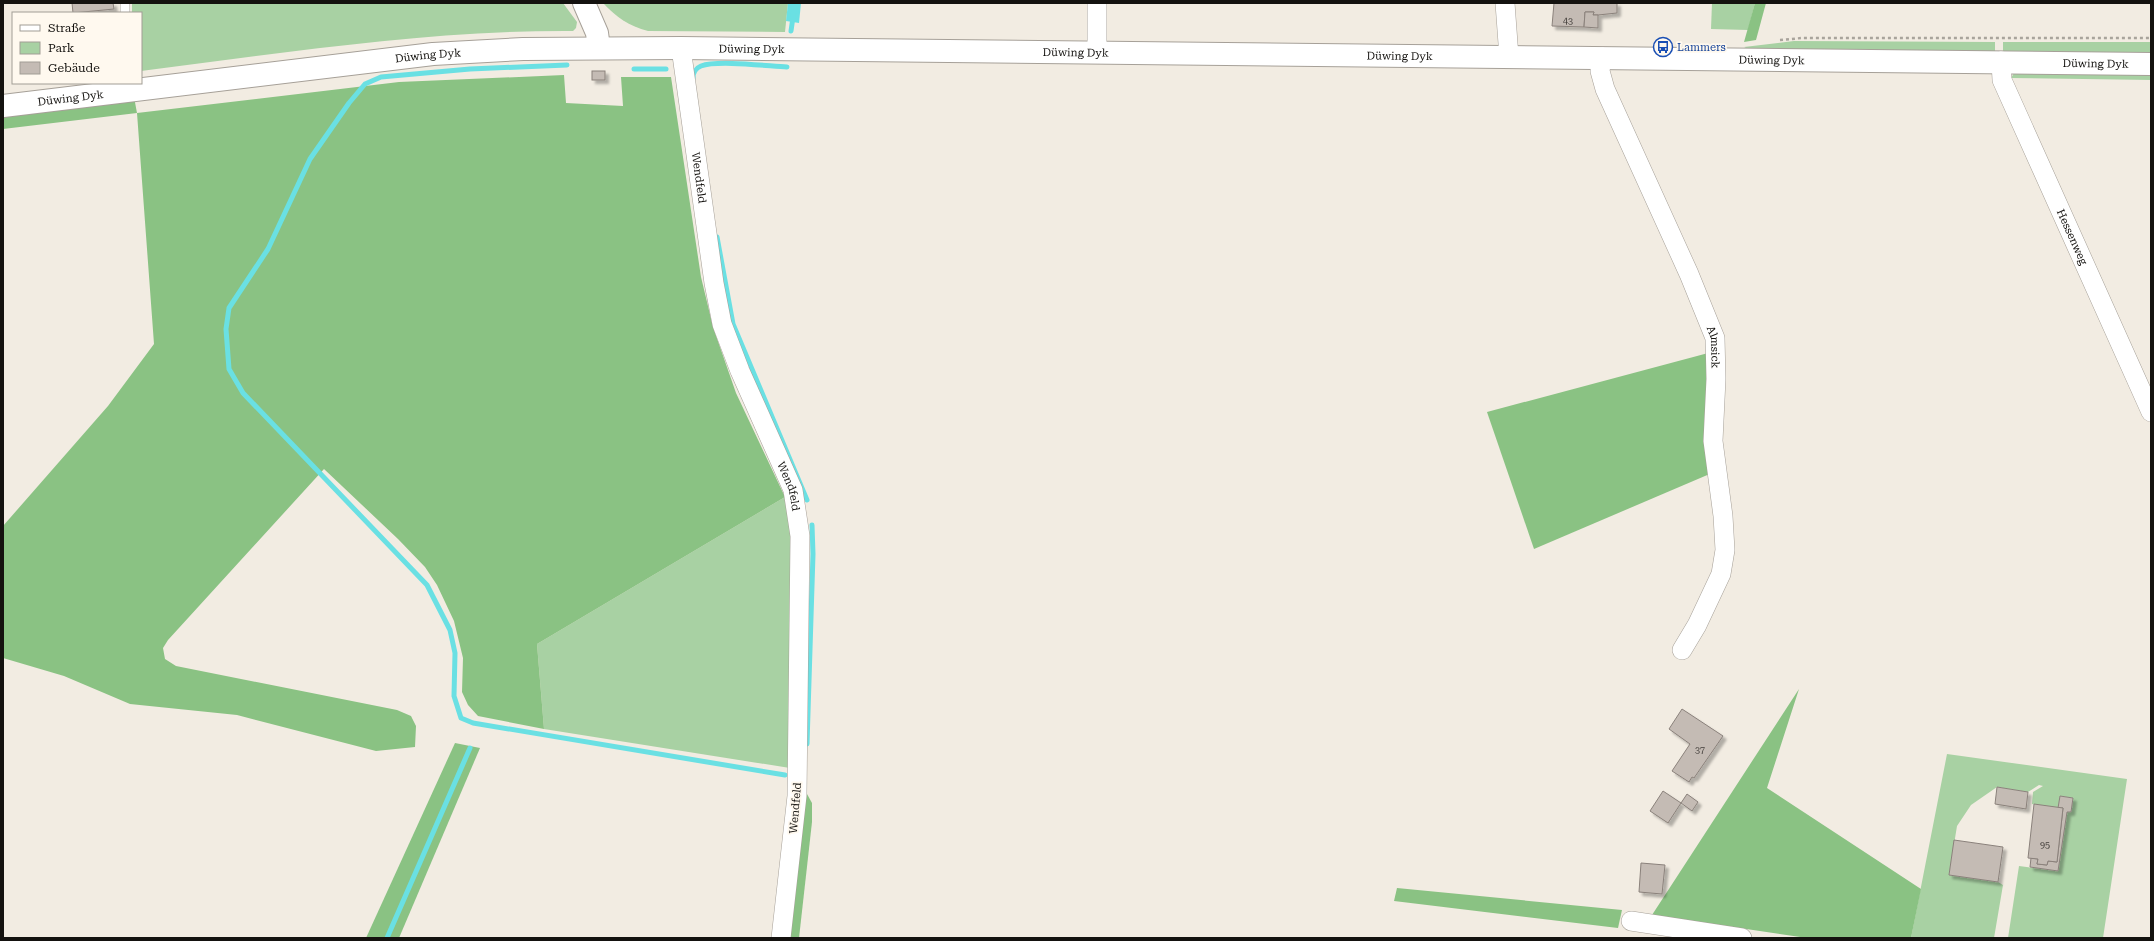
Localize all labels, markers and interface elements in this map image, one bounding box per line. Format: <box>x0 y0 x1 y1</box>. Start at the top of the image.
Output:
legend <box>12 12 142 84</box>
house number: 43 <box>1563 16 1573 26</box>
text: Straße <box>48 21 86 35</box>
bus stop icon: Lammers <box>1652 36 1674 58</box>
text: Park <box>48 41 75 55</box>
place label: Lammers <box>1677 41 1726 54</box>
street label: Düwing Dyk <box>719 42 785 56</box>
street label: Düwing Dyk <box>394 46 461 66</box>
street label: Düwing Dyk <box>1043 46 1109 60</box>
street label: Düwing Dyk <box>1366 49 1433 63</box>
street label: Düwing Dyk <box>1738 54 1805 67</box>
street label: Düwing Dyk <box>2062 57 2129 71</box>
text: Gebäude <box>48 61 100 75</box>
street label: Düwing Dyk <box>37 88 104 109</box>
street label: Wendfeld <box>689 151 709 204</box>
street label: Hessenweg <box>2054 207 2090 268</box>
street label: Almsick <box>1704 324 1722 369</box>
street label: Wendfeld <box>774 460 802 512</box>
house number: 37 <box>1695 745 1705 755</box>
street label: Wendfeld <box>787 782 804 834</box>
house number: 95 <box>2040 840 2050 850</box>

